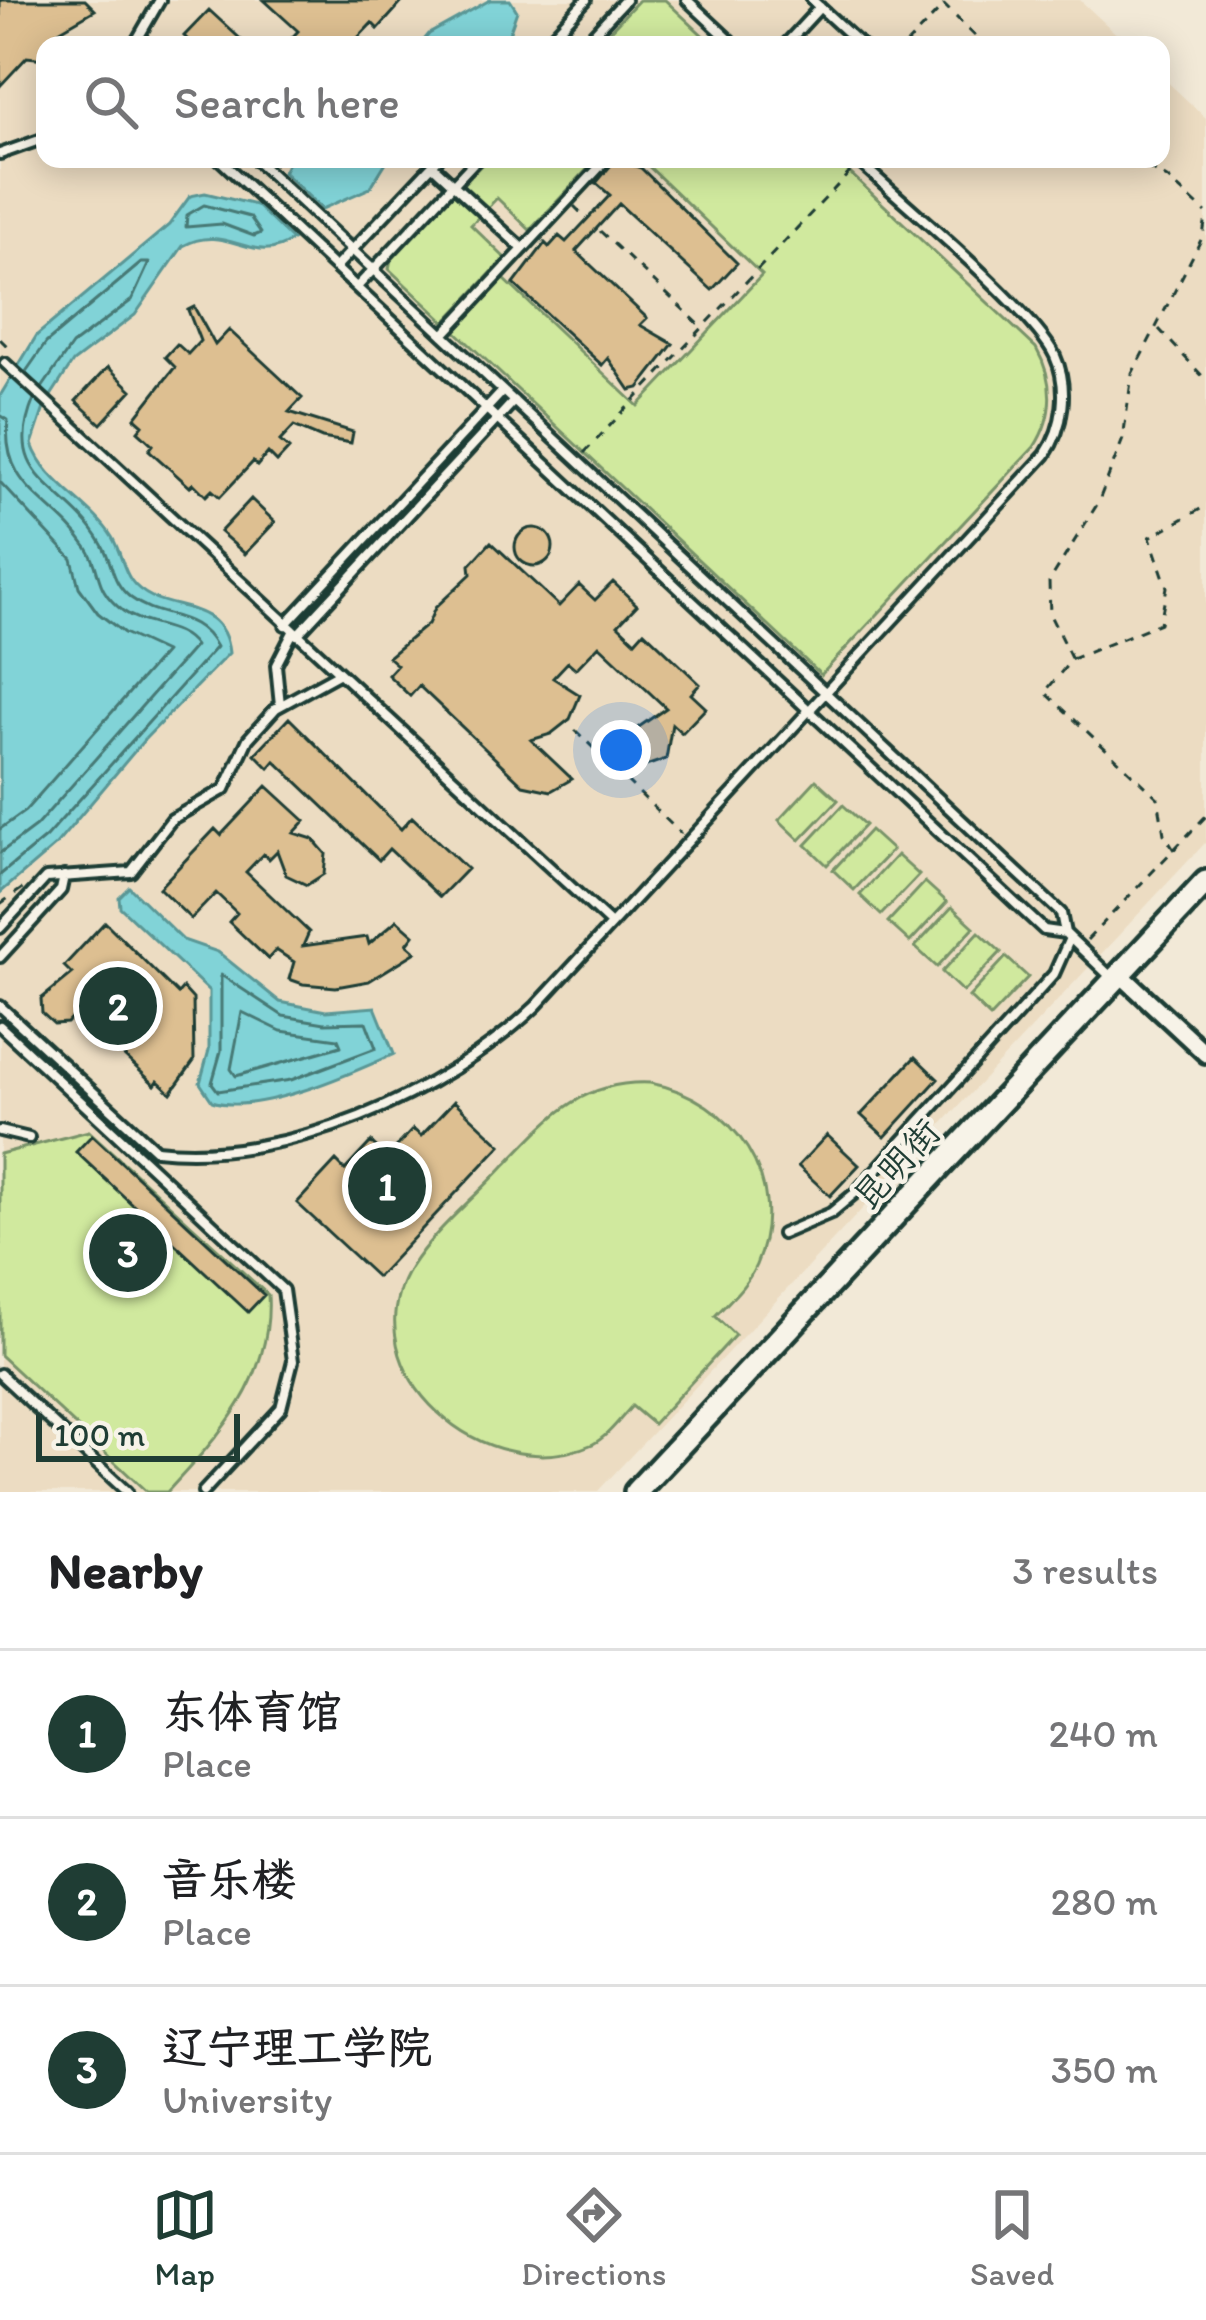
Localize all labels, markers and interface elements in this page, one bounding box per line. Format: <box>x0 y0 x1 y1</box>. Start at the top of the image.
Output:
search box <box>36 36 1170 168</box>
icon: search <box>78 69 144 135</box>
text: Search here <box>174 75 400 129</box>
your location <box>591 720 651 780</box>
pin: 2 <box>79 961 157 1051</box>
street label: 昆明街 <box>843 1110 949 1218</box>
pin: 1 <box>348 1141 426 1231</box>
pin: 3 <box>89 1208 167 1298</box>
scale bar <box>36 1408 240 1461</box>
text: 100 m <box>54 1415 145 1454</box>
text: Nearby <box>48 1540 203 1601</box>
text: 3 results <box>1012 1547 1158 1594</box>
text: 东体育馆 <box>162 1684 342 1738</box>
text: 1 <box>78 1710 96 1757</box>
text: 240 m <box>1048 1710 1158 1757</box>
text: Place <box>162 1740 252 1787</box>
text: 音乐楼 <box>162 1852 297 1906</box>
text: 2 <box>77 1878 97 1925</box>
text: 280 m <box>1051 1878 1158 1925</box>
text: Place <box>162 1908 252 1955</box>
text: 辽宁理工学院 <box>162 2020 432 2074</box>
text: 3 <box>76 2046 98 2093</box>
text: 350 m <box>1051 2046 1158 2093</box>
text: University <box>162 2076 332 2123</box>
tab: Map <box>152 2182 218 2293</box>
tab: Directions <box>521 2182 666 2293</box>
tab: Saved <box>970 2182 1054 2293</box>

